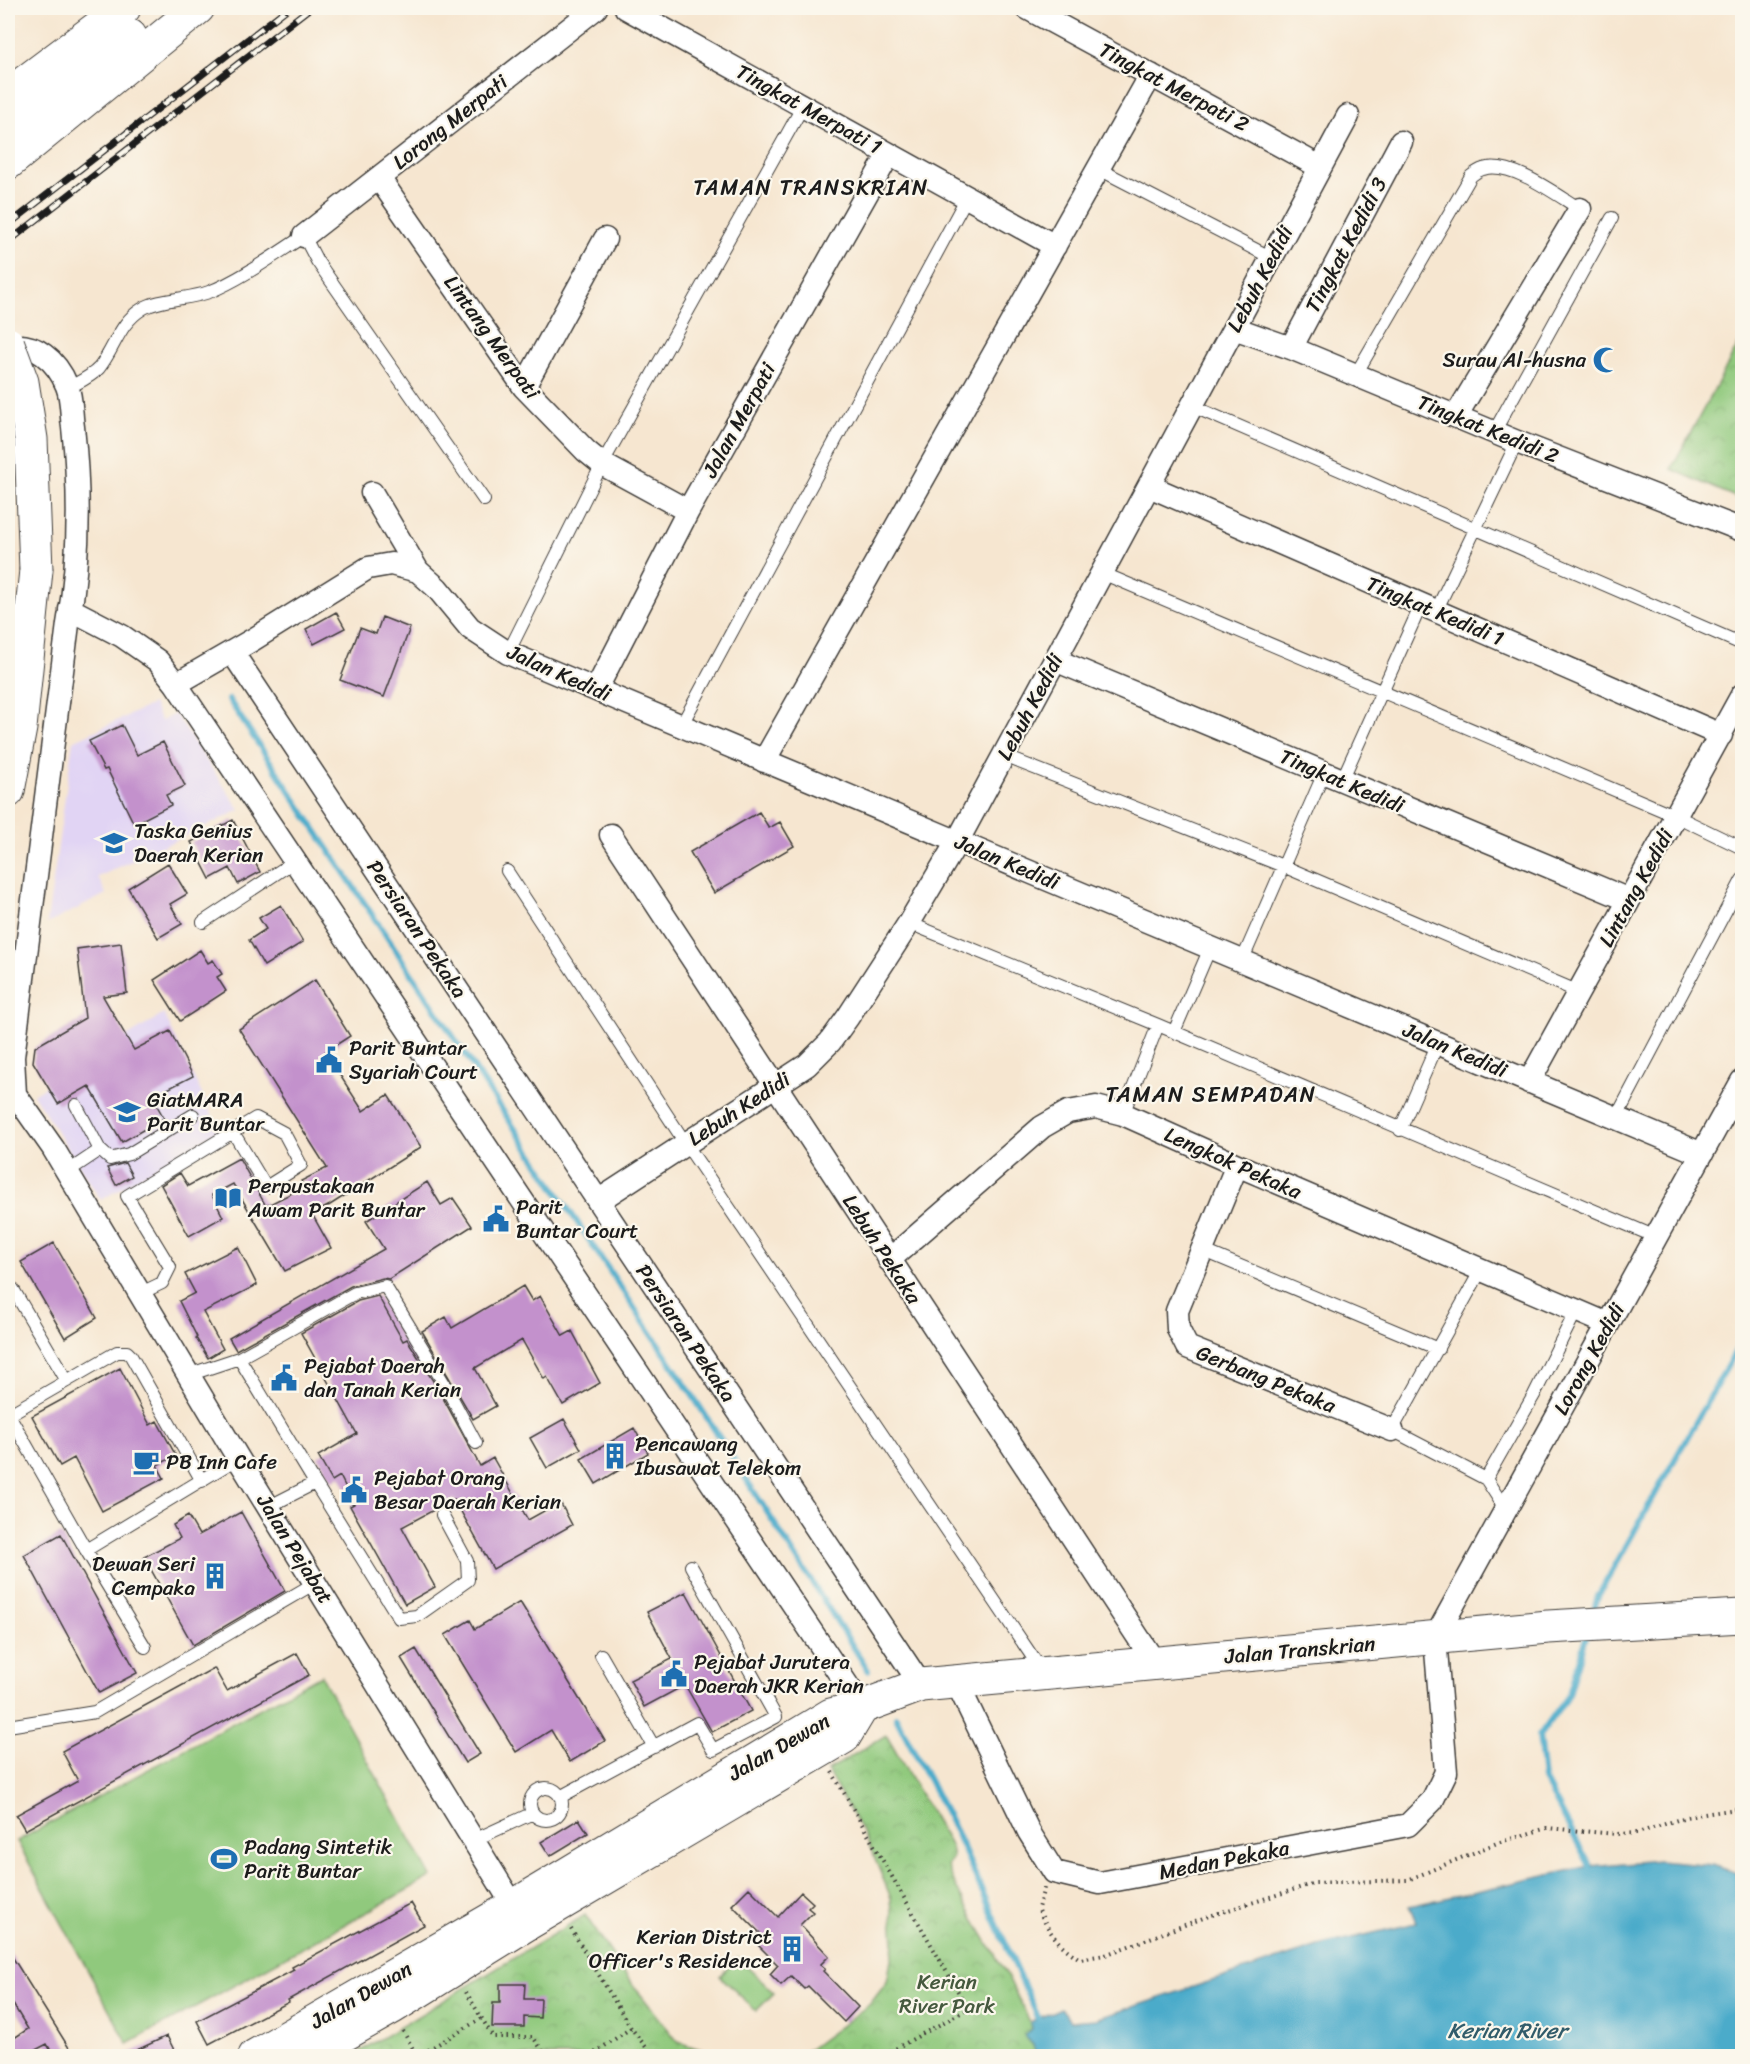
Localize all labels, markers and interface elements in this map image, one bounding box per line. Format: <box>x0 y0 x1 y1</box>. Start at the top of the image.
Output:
street label: Tingkat Merpati 2 <box>1092 31 1256 143</box>
street label: Tingkat Merpati 1 <box>729 53 889 165</box>
street label: Lorong Merpati <box>384 64 517 180</box>
district label: TAMAN TRANSKRIAN <box>693 168 929 207</box>
street label: Tingkat Kedidi 3 <box>1294 170 1398 320</box>
street label: Lebuh Kedidi <box>1216 218 1305 339</box>
street label: Lintang Merpati <box>434 267 551 408</box>
place label: Surau Al-husna <box>1442 341 1586 379</box>
mosque icon: Surau Al-husna <box>1591 345 1621 375</box>
street label: Jalan Merpati <box>691 354 787 486</box>
street label: Tingkat Kedidi 2 <box>1411 383 1565 475</box>
street label: Tingkat Kedidi 1 <box>1360 565 1510 657</box>
street label: Jalan Kedidi <box>500 633 618 713</box>
street label: Lebuh Kedidi <box>986 646 1075 767</box>
street label: Tingkat Kedidi <box>1274 738 1411 825</box>
place label: Taska Genius Daerah Kerian <box>134 812 263 874</box>
street label: Lintang Kedidi <box>1588 821 1685 954</box>
street label: Jalan Kedidi <box>948 823 1066 902</box>
school or university icon: Taska Genius Daerah Kerian <box>99 828 129 858</box>
street label: Persiaran Pekaka <box>356 852 478 1007</box>
street label: Jalan Kedidi <box>1396 1011 1514 1090</box>
place label: Parit Buntar Syariah Court <box>349 1029 478 1091</box>
public building icon: Parit Buntar Syariah Court <box>314 1045 344 1075</box>
street label: Lebuh Kedidi <box>680 1061 799 1157</box>
district label: TAMAN SEMPADAN <box>1106 1075 1317 1114</box>
place label: GiatMARA Parit Buntar <box>147 1081 265 1143</box>
school or university icon: GiatMARA Parit Buntar <box>112 1097 142 1127</box>
street label: Lengkok Pekaka <box>1158 1116 1308 1210</box>
place label: Perpustakaan Awam Parit Buntar <box>247 1167 426 1229</box>
library icon: Perpustakaan Awam Parit Buntar <box>213 1183 243 1213</box>
street label: Lebuh Pekaka <box>832 1186 932 1312</box>
place label: Parit Buntar Court <box>516 1188 638 1250</box>
public building icon: Parit Buntar Court <box>481 1204 511 1234</box>
street label: Persiaran Pekaka <box>625 1256 747 1411</box>
street label: Lorong Kedidi <box>1542 1295 1636 1422</box>
street label: Gerbang Pekaka <box>1190 1334 1342 1425</box>
place label: Pejabat Daerah dan Tanah Kerian <box>304 1347 461 1409</box>
public building icon: Pejabat Daerah dan Tanah Kerian <box>269 1363 299 1393</box>
place label: Pencawang Ibusawat Telekom <box>634 1425 801 1487</box>
building icon: Pencawang Ibusawat Telekom <box>600 1441 630 1471</box>
place label: PB Inn Cafe <box>166 1443 277 1481</box>
cafe icon: PB Inn Cafe <box>131 1447 161 1477</box>
place label: Pejabat Orang Besar Daerah Kerian <box>374 1459 561 1521</box>
public building icon: Pejabat Orang Besar Daerah Kerian <box>339 1475 369 1505</box>
street label: Jalan Pejabat <box>245 1485 344 1612</box>
place label: Dewan Seri Cempaka <box>92 1545 196 1607</box>
building icon: Dewan Seri Cempaka <box>200 1561 230 1591</box>
street label: Jalan Transkrian <box>1222 1624 1377 1676</box>
place label: Pejabat Jurutera Daerah JKR Kerian <box>694 1643 864 1705</box>
public building icon: Pejabat Jurutera Daerah JKR Kerian <box>659 1659 689 1689</box>
street label: Jalan Dewan <box>720 1702 837 1792</box>
place label: Padang Sintetik Parit Buntar <box>244 1828 393 1890</box>
street label: Medan Pekaka <box>1156 1829 1293 1891</box>
sports icon: Padang Sintetik Parit Buntar <box>209 1844 239 1874</box>
place label: Kerian District Officer's Residence <box>589 1918 772 1980</box>
building icon: Kerian District Officer's Residence <box>777 1934 807 1964</box>
street label: Jalan Dewan <box>302 1950 419 2040</box>
park label: Kerian River Park <box>899 1963 996 2025</box>
water label: Kerian River <box>1448 2011 1570 2050</box>

